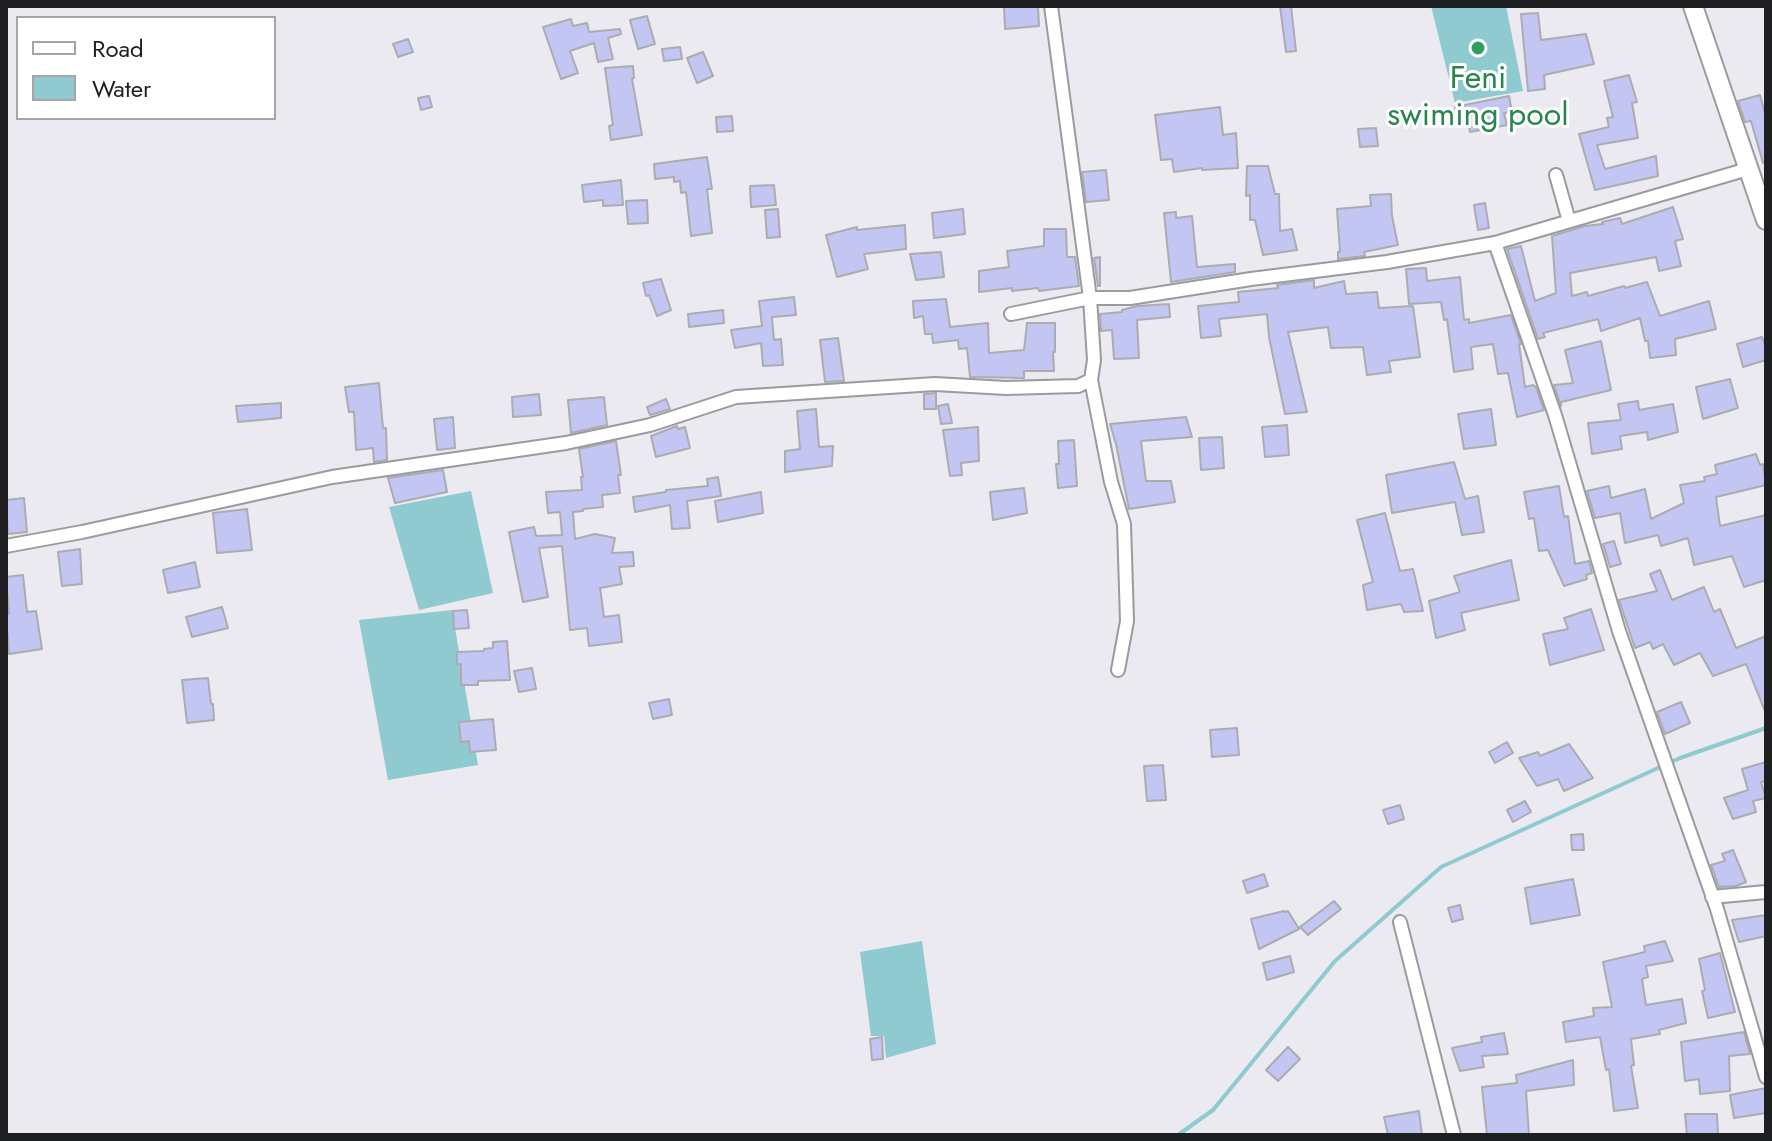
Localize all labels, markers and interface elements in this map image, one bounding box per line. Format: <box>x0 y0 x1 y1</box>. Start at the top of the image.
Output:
legend <box>16 16 276 120</box>
text: Road <box>92 31 144 66</box>
marker: Feni swiming pool <box>1469 39 1487 57</box>
place label: Feni swiming pool <box>1387 61 1569 136</box>
text: Water <box>92 71 151 106</box>

